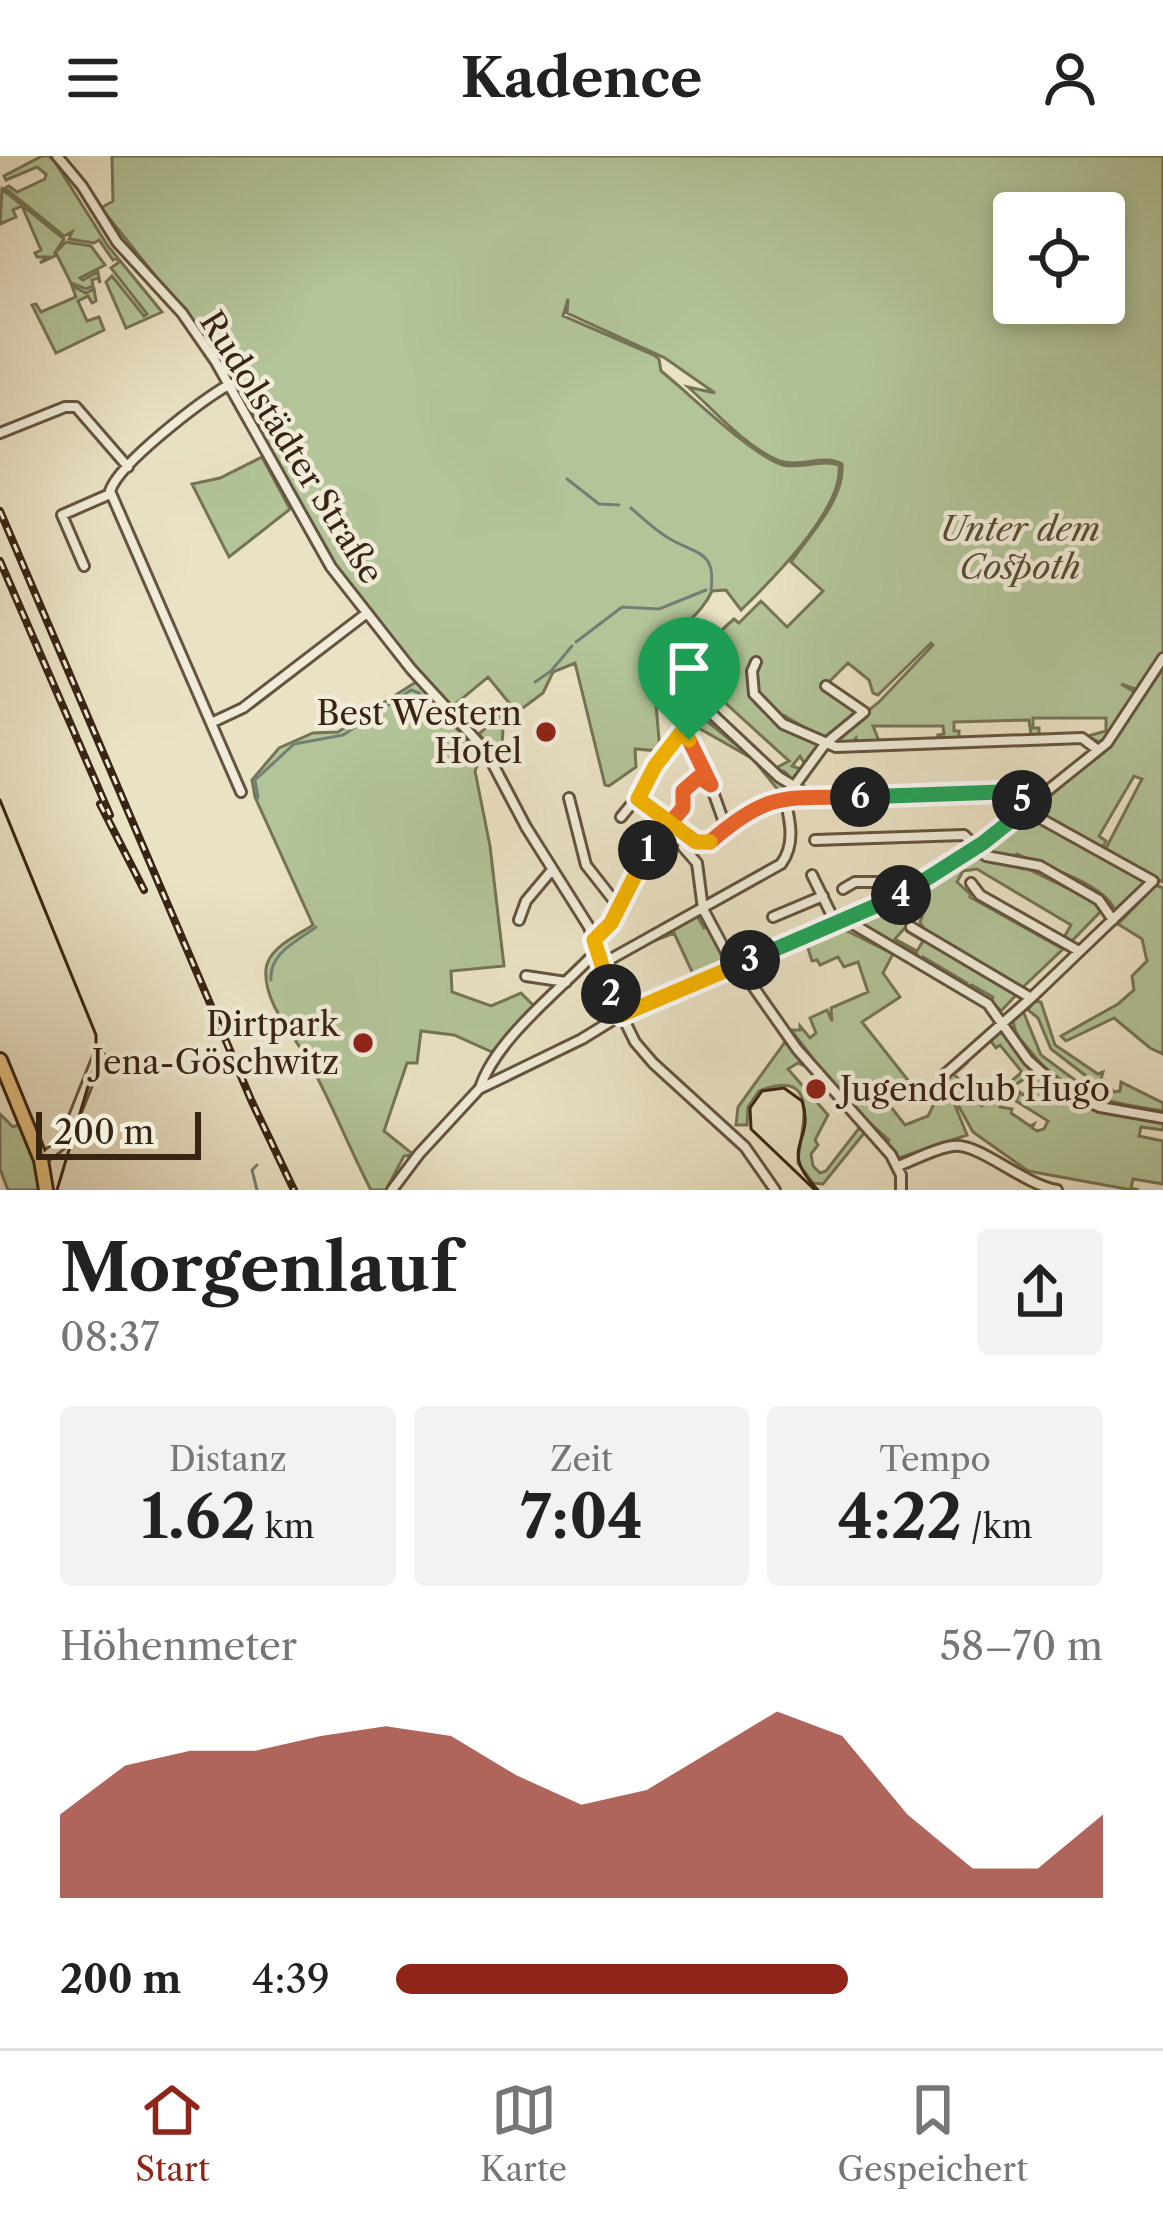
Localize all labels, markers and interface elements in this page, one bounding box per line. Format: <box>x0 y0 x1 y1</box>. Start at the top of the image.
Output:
icon: menu <box>60 45 126 111</box>
text: Kadence <box>461 45 702 111</box>
icon: person <box>1037 45 1103 111</box>
map controls <box>993 192 1125 324</box>
button: locate <box>993 192 1125 324</box>
street label: Rudolstädter Straße <box>191 303 392 591</box>
park label: Unter dem Cospoth <box>940 509 1100 588</box>
pin <box>638 617 740 740</box>
icon: arrive <box>656 635 722 701</box>
place label: Best Western Hotel <box>316 693 522 772</box>
marker: Best Western Hotel <box>533 719 559 745</box>
pin: 6 <box>830 767 890 827</box>
pin: 5 <box>992 770 1052 830</box>
text: 6 <box>850 776 870 817</box>
text: 5 <box>1013 779 1031 820</box>
pin: 1 <box>618 820 678 880</box>
text: 1 <box>641 829 655 870</box>
pin: 4 <box>871 865 931 925</box>
text: 4 <box>891 874 911 915</box>
pin: 3 <box>720 930 780 990</box>
text: 3 <box>741 939 759 980</box>
pin: 2 <box>581 964 641 1024</box>
text: 2 <box>601 973 621 1014</box>
place label: Dirtpark Jena-Göschwitz <box>87 1004 341 1083</box>
marker: Dirtpark Jena-Göschwitz <box>350 1030 376 1056</box>
place label: Jugendclub Hugo <box>835 1069 1110 1110</box>
marker: Jugendclub Hugo <box>803 1076 829 1102</box>
scale bar <box>36 1106 201 1159</box>
text: 200 m <box>54 1112 154 1153</box>
text: Morgenlauf <box>60 1227 458 1308</box>
button: share <box>977 1229 1103 1355</box>
text: 08:37 <box>60 1313 159 1361</box>
text: Distanz <box>169 1439 287 1480</box>
text: Zeit <box>550 1439 613 1480</box>
text: Tempo <box>879 1439 991 1480</box>
text: 1.62 <box>141 1480 256 1554</box>
text: 7:04 <box>520 1480 643 1554</box>
text: 4:22 <box>838 1480 962 1554</box>
text: km <box>256 1506 315 1547</box>
text: /km <box>962 1506 1033 1547</box>
text: Höhenmeter <box>60 1622 297 1670</box>
text: 58–70 m <box>940 1622 1103 1670</box>
text: 200 m <box>60 1955 181 2003</box>
text: 4:39 <box>252 1955 330 2003</box>
tab: Start <box>135 2077 210 2190</box>
tab: Karte <box>480 2077 567 2190</box>
tab: Gespeichert <box>837 2077 1028 2190</box>

